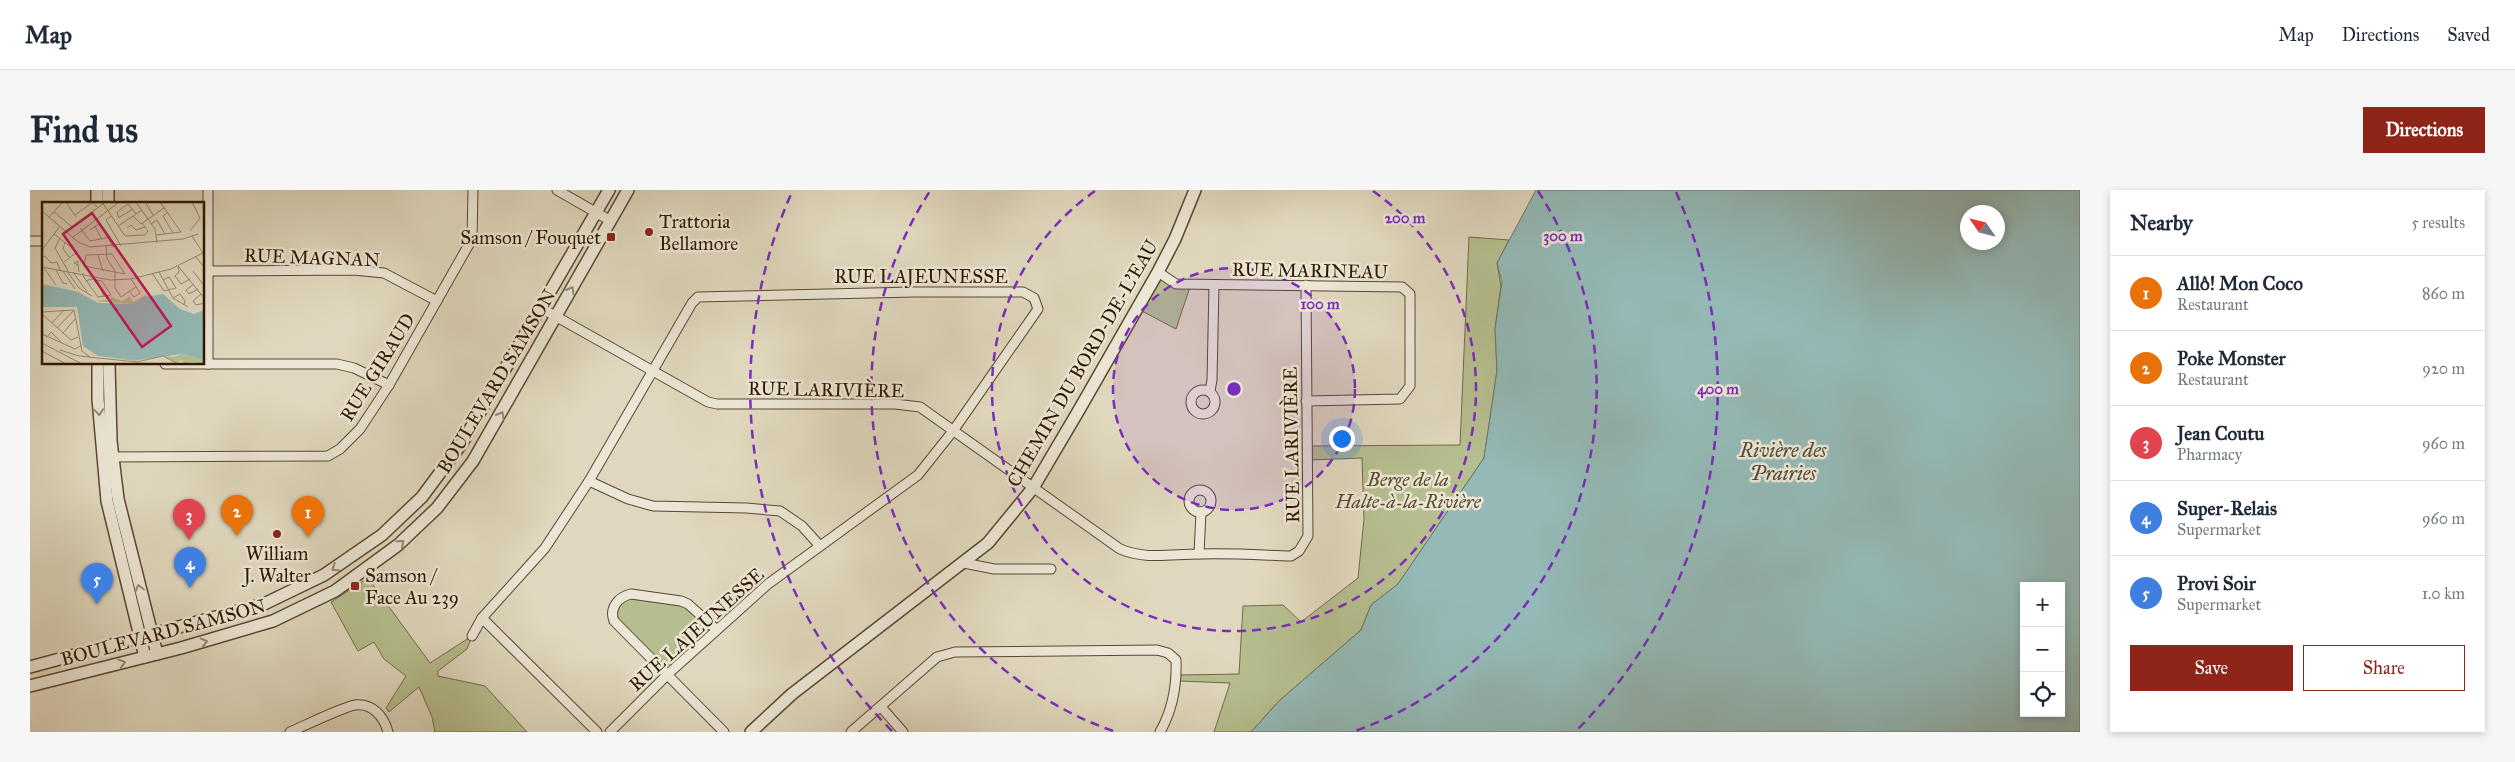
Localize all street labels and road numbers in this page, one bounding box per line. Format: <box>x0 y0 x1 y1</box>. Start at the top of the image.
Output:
street label: CHEMIN DU BORD-DE-L'EAU <box>1002 235 1163 491</box>
street label: RUE MAGNAN <box>244 244 380 271</box>
street label: RUE MARINEAU <box>1232 258 1388 283</box>
street label: RUE LAJEUNESSE <box>834 265 1008 289</box>
street label: BOULEVARD SAMSON <box>432 285 561 478</box>
street label: RUE GIRAUD <box>335 309 420 425</box>
street label: RUE LARIVIÈRE <box>1278 366 1304 523</box>
street label: RUE LARIVIÈRE <box>748 376 905 402</box>
street label: RUE LAJEUNESSE <box>624 562 769 697</box>
street label: BOULEVARD SAMSON <box>58 594 268 671</box>

